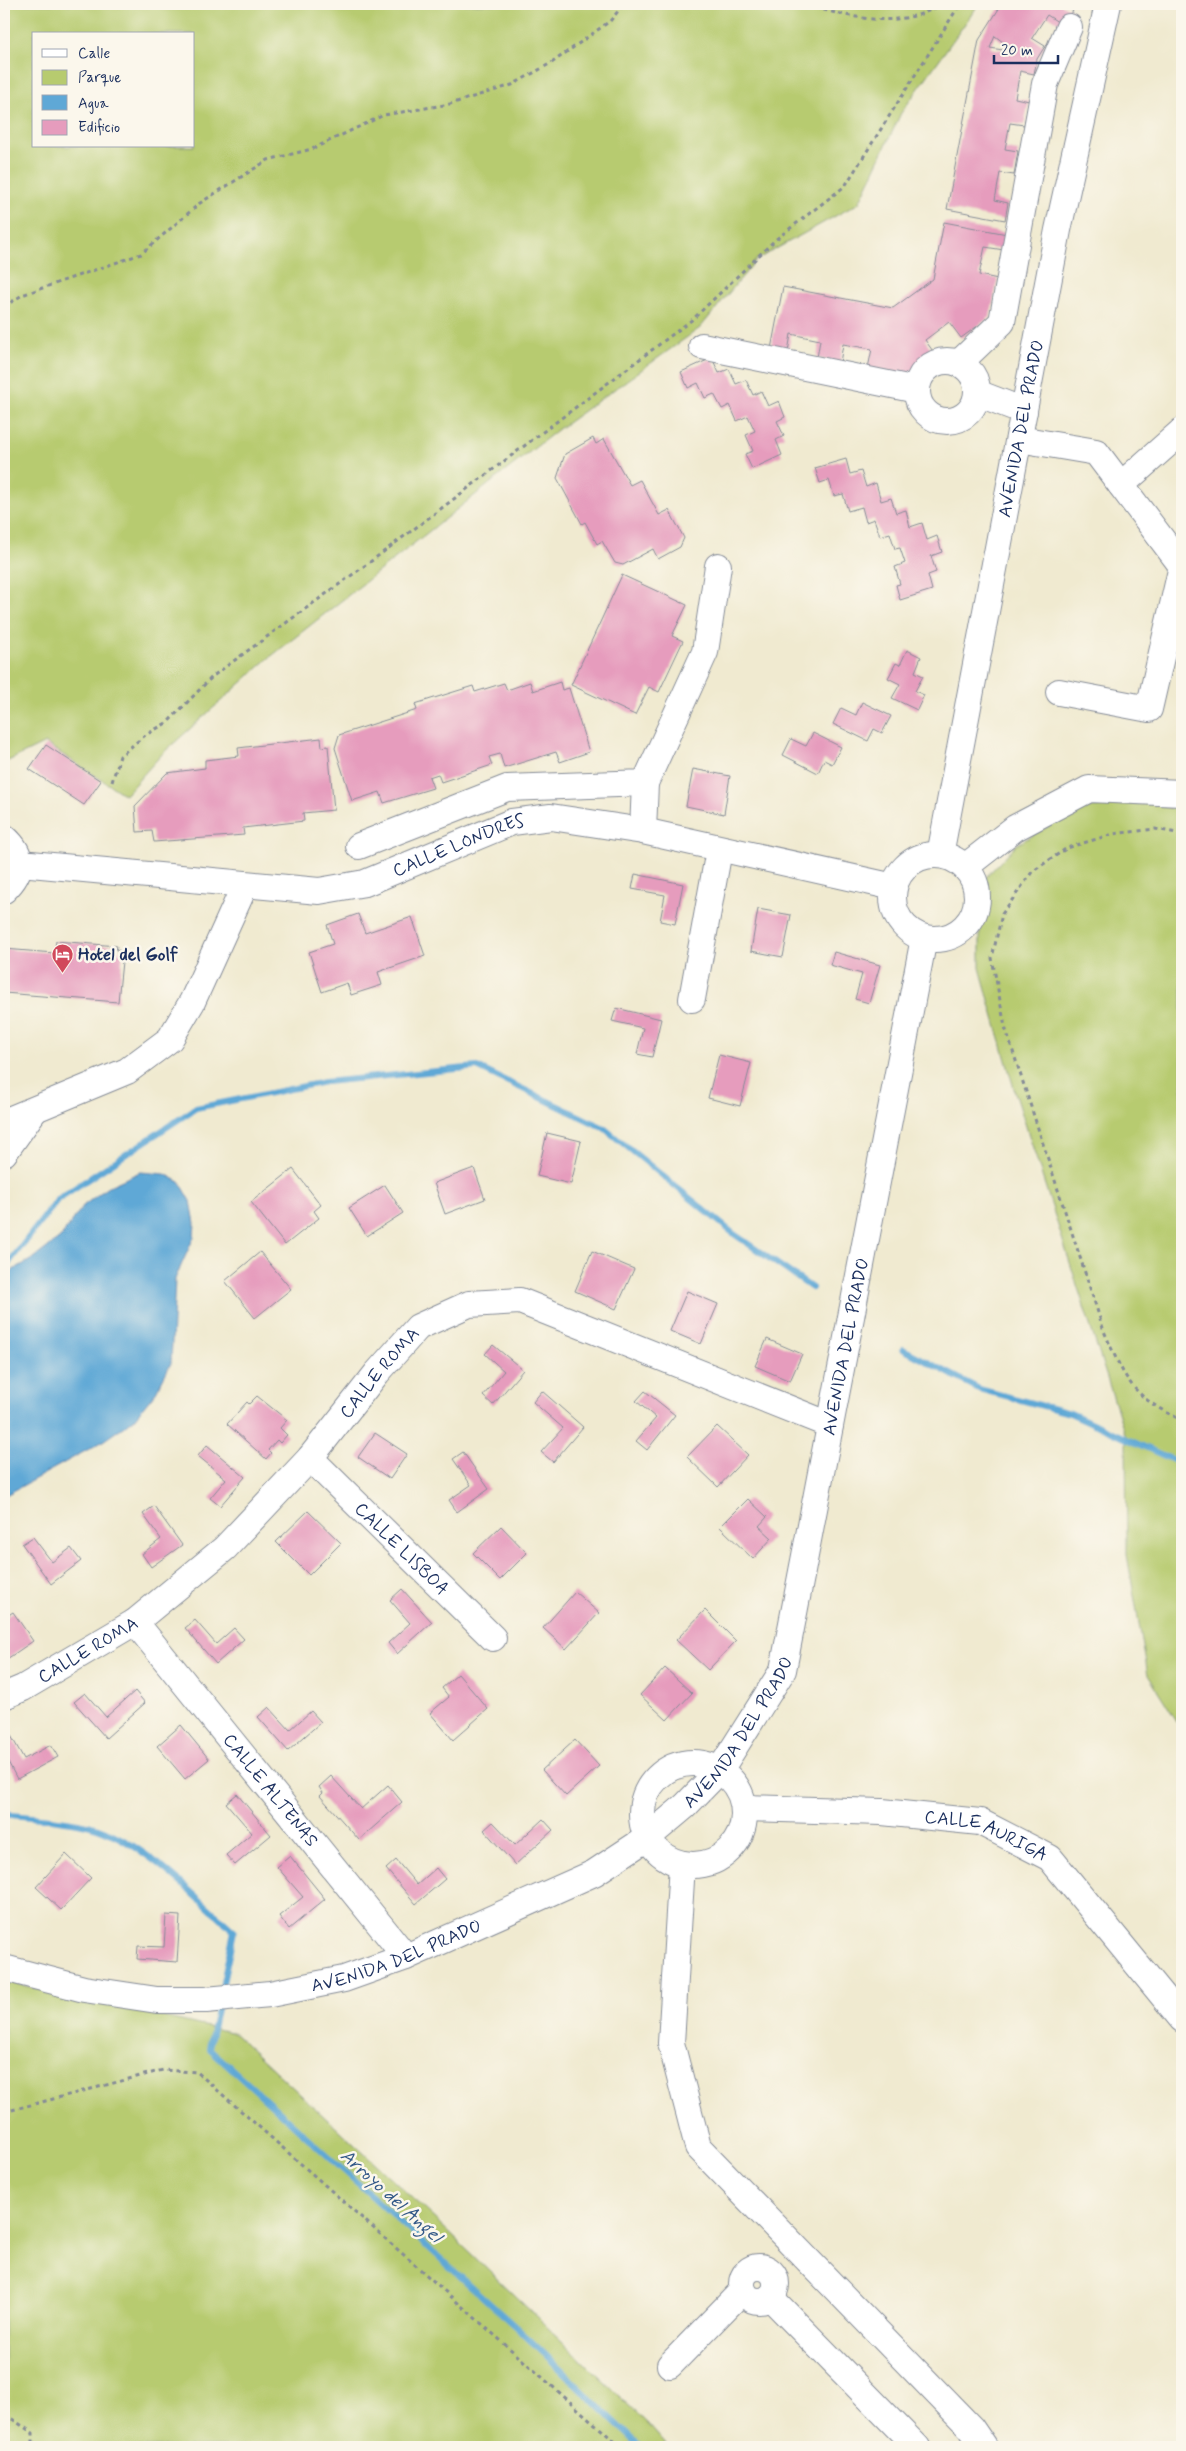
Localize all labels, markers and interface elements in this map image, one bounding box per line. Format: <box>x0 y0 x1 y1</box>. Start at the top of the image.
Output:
legend <box>32 32 195 148</box>
scale bar <box>994 32 1057 64</box>
text: 20 m <box>1001 41 1033 61</box>
text: Calle <box>78 44 110 64</box>
text: Parque <box>78 68 121 88</box>
text: Agua <box>78 94 110 114</box>
text: Edificio <box>78 118 120 138</box>
street label: AVENIDA DEL PRADO <box>993 338 1050 520</box>
street label: CALLE LONDRES <box>389 810 526 883</box>
hotel icon: Hotel del Golf <box>50 942 74 973</box>
place label: Hotel del Golf <box>78 943 178 967</box>
street label: AVENIDA DEL PRADO <box>817 1256 875 1438</box>
street label: CALLE ROMA <box>335 1322 425 1424</box>
street label: CALLE LISBOA <box>349 1497 454 1601</box>
street label: CALLE ROMA <box>34 1612 143 1689</box>
street label: AVENIDA DEL PRADO <box>678 1655 798 1814</box>
street label: CALLE ALTENAS <box>217 1729 323 1852</box>
street label: CALLE AURIGA <box>923 1805 1051 1868</box>
street label: AVENIDA DEL PRADO <box>309 1914 485 1998</box>
water label: Arroyo del Angel <box>333 2144 450 2252</box>

